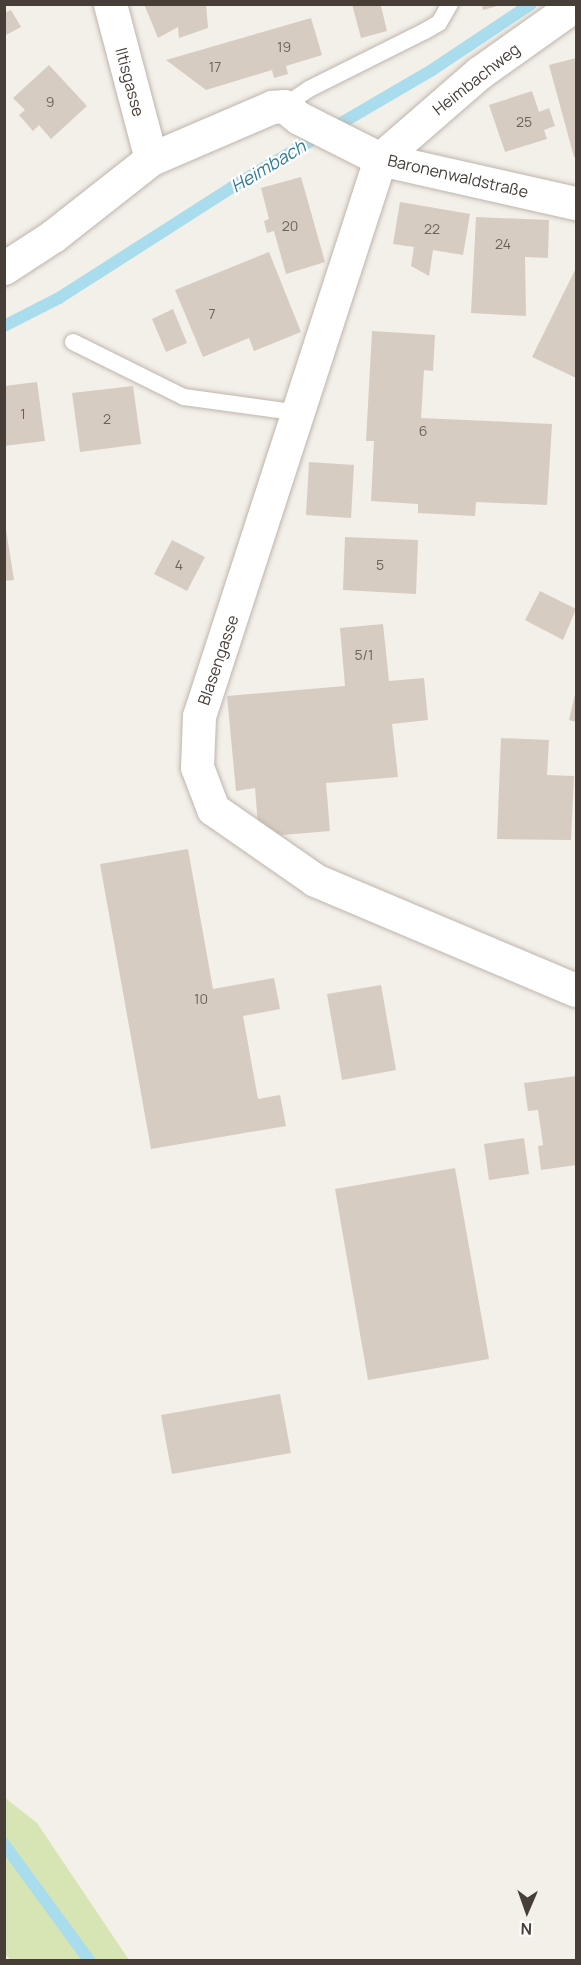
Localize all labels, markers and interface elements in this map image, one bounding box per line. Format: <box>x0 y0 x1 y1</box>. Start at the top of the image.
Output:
house number: 19 <box>277 39 291 55</box>
street label: Heimbachweg <box>429 39 523 119</box>
street label: Iltisgasse <box>112 45 148 119</box>
house number: 17 <box>209 59 221 75</box>
house number: 9 <box>46 94 54 110</box>
house number: 25 <box>516 114 532 130</box>
water label: Heimbach <box>227 135 309 197</box>
street label: Baronenwaldstraße <box>386 150 530 202</box>
house number: 20 <box>282 218 298 234</box>
house number: 22 <box>424 221 440 237</box>
house number: 24 <box>495 236 511 252</box>
house number: 7 <box>208 306 216 322</box>
house number: 1 <box>20 406 26 422</box>
house number: 2 <box>103 411 111 427</box>
house number: 6 <box>419 423 427 439</box>
house number: 4 <box>175 557 183 573</box>
house number: 5 <box>376 557 384 573</box>
street label: Blasengasse <box>194 612 242 708</box>
house number: 5/1 <box>355 647 373 663</box>
house number: 10 <box>194 991 208 1007</box>
north arrow <box>497 1881 557 1941</box>
text: N <box>520 1918 533 1940</box>

